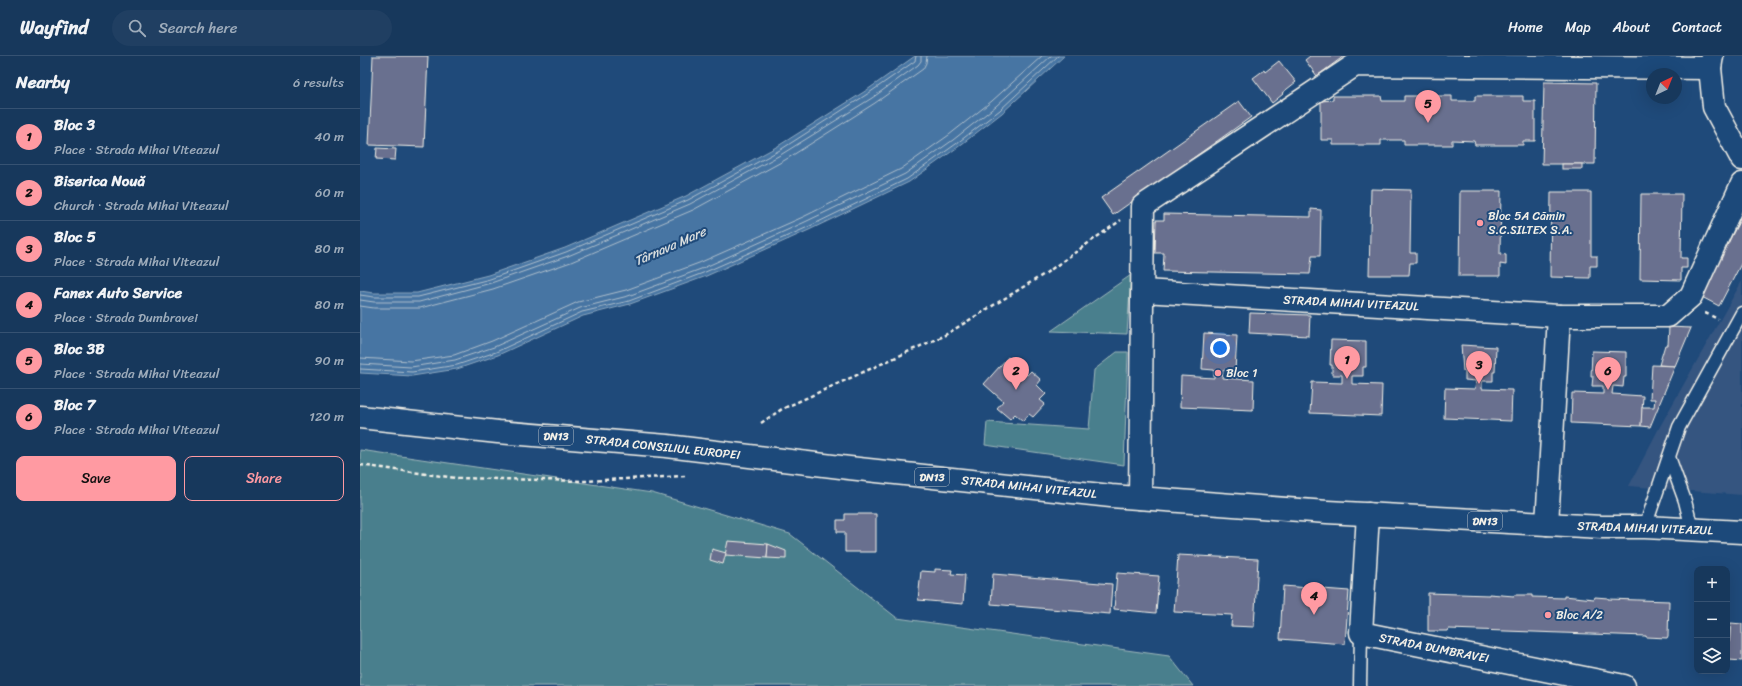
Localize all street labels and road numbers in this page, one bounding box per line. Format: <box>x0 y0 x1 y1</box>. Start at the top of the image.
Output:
street label: STRADA MIHAI VITEAZUL <box>1283 288 1420 318</box>
road number: DN13 <box>539 427 573 445</box>
street label: STRADA CONSILIUL EUROPEI <box>585 428 742 466</box>
road number: DN13 <box>915 468 949 486</box>
street label: STRADA MIHAI VITEAZUL <box>960 469 1098 505</box>
road number: DN13 <box>1468 512 1502 530</box>
street label: STRADA MIHAI VITEAZUL <box>1577 515 1714 541</box>
street label: STRADA DUMBRAVEI <box>1377 627 1491 670</box>

